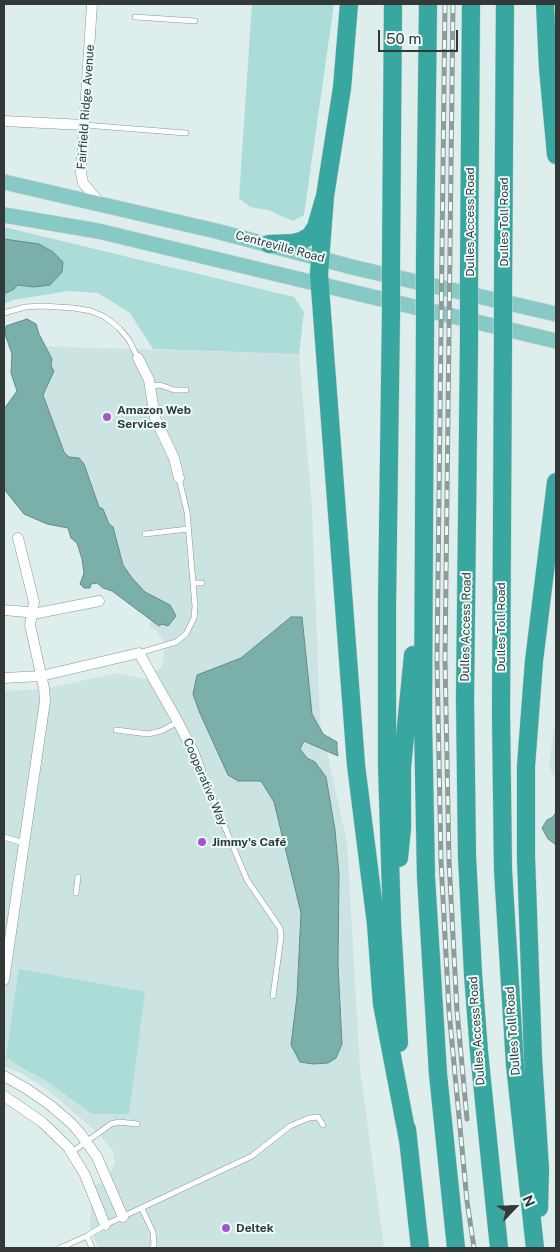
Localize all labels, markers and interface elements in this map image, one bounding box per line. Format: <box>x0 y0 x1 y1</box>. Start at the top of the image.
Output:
scale bar <box>380 20 460 52</box>
text: 50 m <box>386 30 421 47</box>
street label: Fairfield Ridge Avenue <box>74 44 98 170</box>
street label: Dulles Access Road <box>463 167 477 277</box>
street label: Dulles Toll Road <box>497 177 511 267</box>
street label: Centreville Road <box>234 228 326 266</box>
place label: Amazon Web Services <box>117 403 191 431</box>
marker: Amazon Web Services <box>101 411 113 423</box>
street label: Dulles Access Road <box>458 572 474 682</box>
street label: Dulles Toll Road <box>494 582 508 672</box>
street label: Cooperative Way <box>180 736 230 828</box>
place label: Jimmy's Café <box>212 835 286 849</box>
marker: Jimmy's Café <box>196 836 208 848</box>
street label: Dulles Access Road <box>466 976 488 1086</box>
street label: Dulles Toll Road <box>503 986 523 1076</box>
north arrow <box>490 1182 540 1232</box>
text: N <box>519 1193 538 1209</box>
place label: Deltek <box>236 1221 274 1235</box>
marker: Deltek <box>220 1222 232 1234</box>

